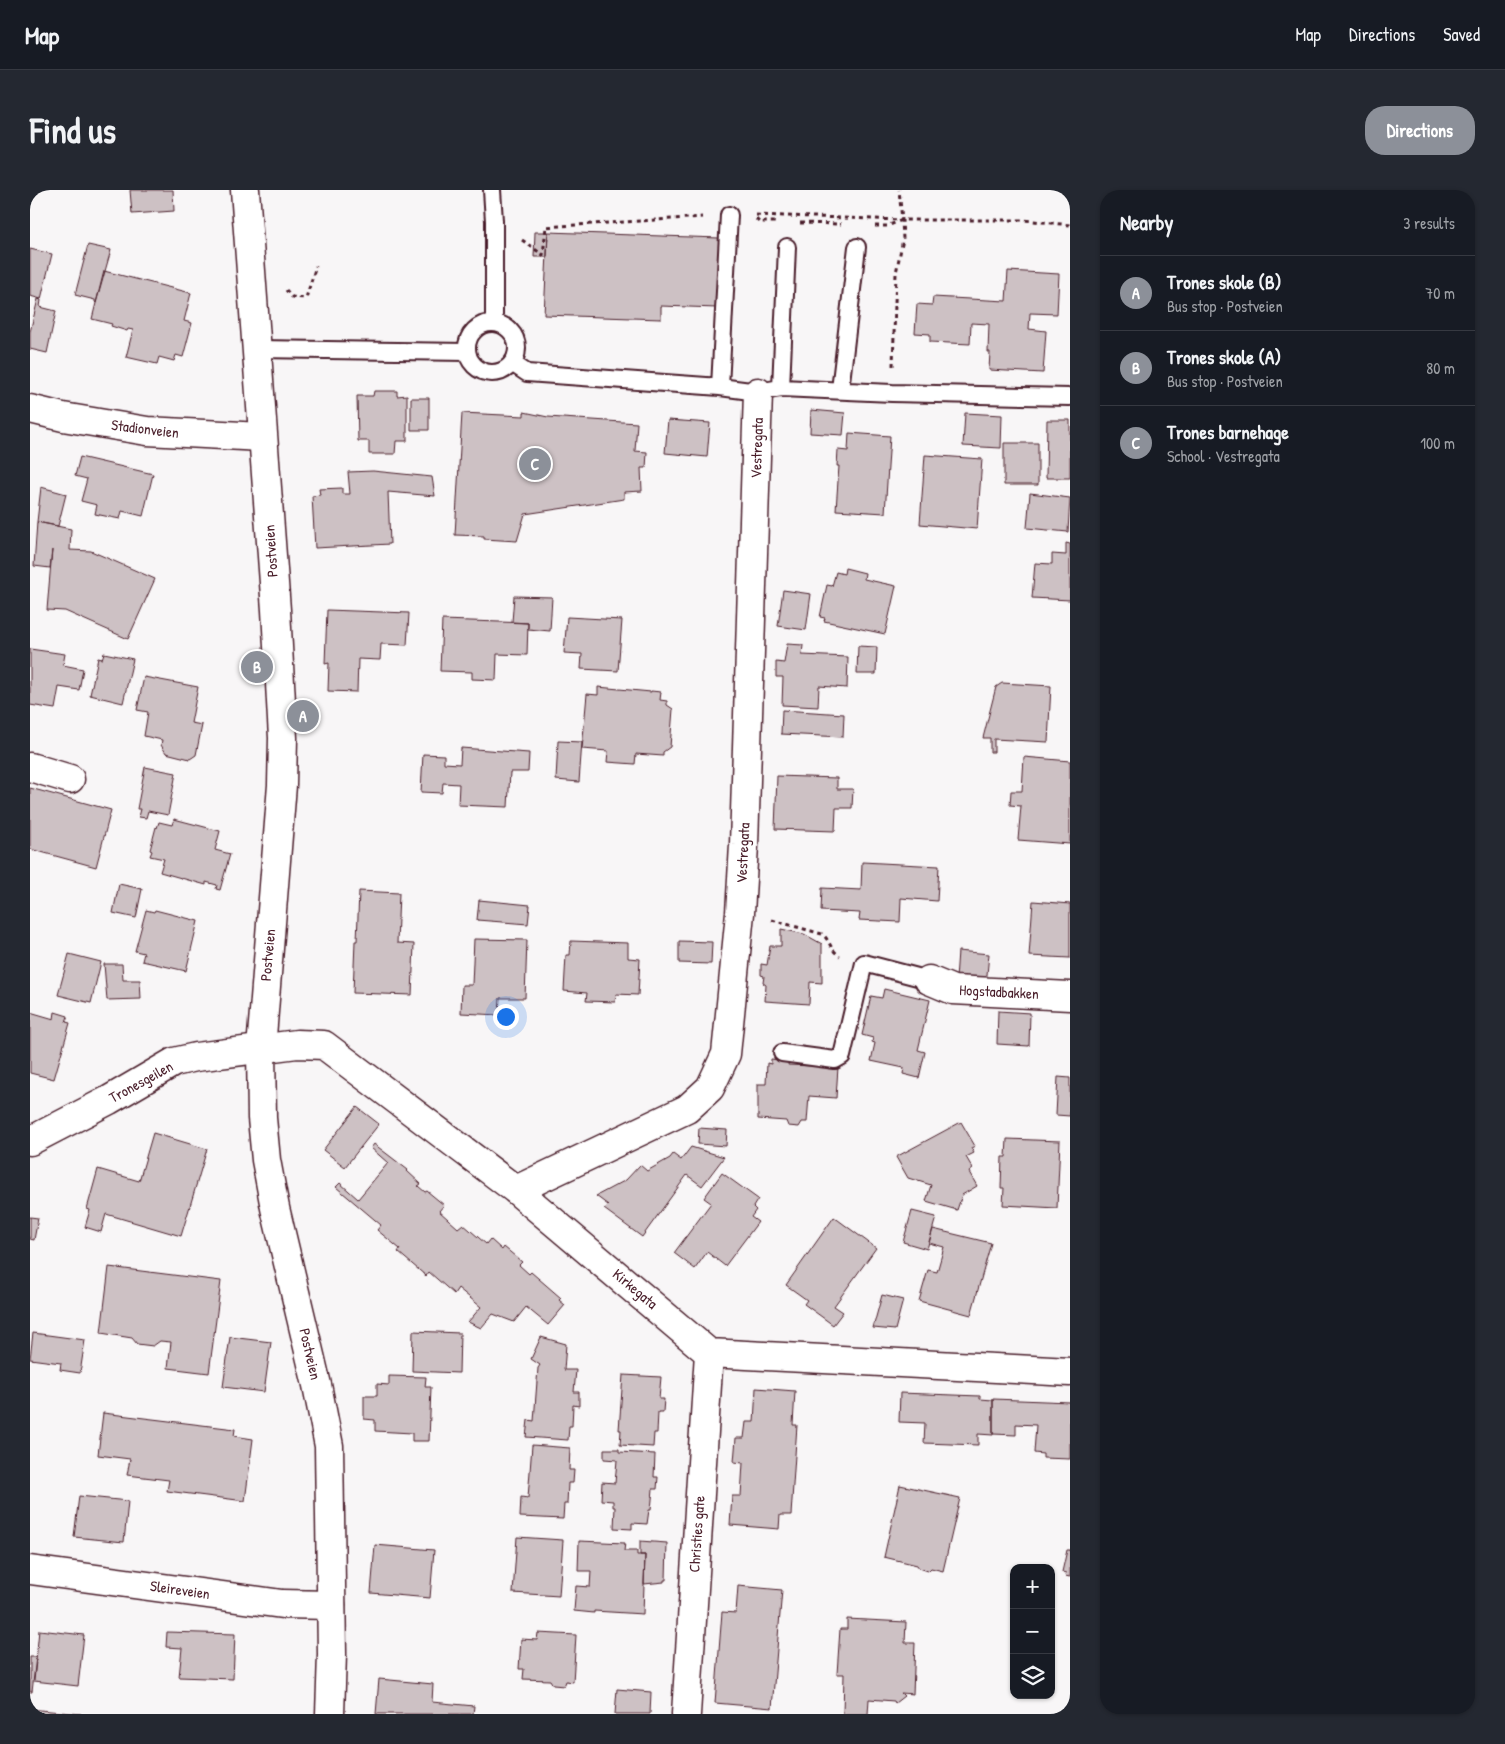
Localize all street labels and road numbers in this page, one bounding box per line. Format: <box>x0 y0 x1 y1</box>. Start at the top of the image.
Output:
street label: Stadionveien <box>110 414 180 443</box>
street label: Vestregata <box>745 417 768 479</box>
street label: Postveien <box>258 524 283 578</box>
street label: Vestregata <box>730 822 755 884</box>
street label: Postveien <box>255 928 280 982</box>
street label: Hogstadbakken <box>959 979 1040 1004</box>
street label: Tronesgeilen <box>105 1055 177 1108</box>
street label: Kirkegata <box>608 1264 662 1314</box>
street label: Postveien <box>294 1326 327 1382</box>
street label: Christies gate <box>683 1495 710 1573</box>
street label: Sleireveien <box>149 1575 211 1604</box>

